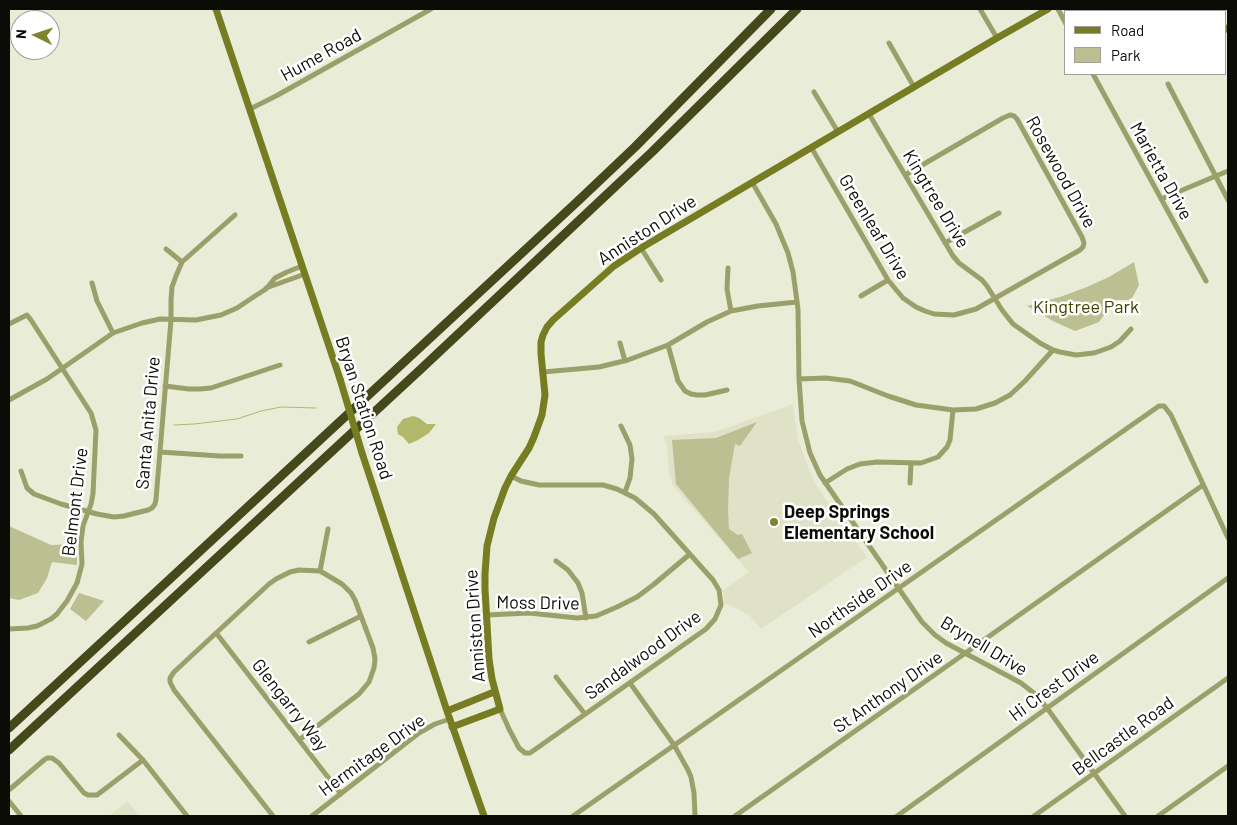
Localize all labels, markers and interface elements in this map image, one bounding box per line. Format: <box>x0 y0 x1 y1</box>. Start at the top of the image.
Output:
north arrow <box>10 10 60 60</box>
legend <box>1064 10 1227 75</box>
text: Road <box>1111 21 1144 39</box>
street label: Hume Road <box>277 24 365 86</box>
text: N <box>12 29 29 39</box>
text: Park <box>1111 46 1140 64</box>
street label: Rosewood Drive <box>1021 112 1101 232</box>
street label: Marietta Drive <box>1125 118 1197 224</box>
street label: Kingtree Drive <box>898 146 974 252</box>
street label: Greenleaf Drive <box>834 170 914 284</box>
street label: Anniston Drive <box>594 190 700 270</box>
park label: Kingtree Park <box>1033 296 1139 318</box>
street label: Bryan Station Road <box>331 334 397 482</box>
street label: Santa Anita Drive <box>131 356 165 490</box>
street label: Belmont Drive <box>58 446 92 558</box>
place label: Deep Springs Elementary School <box>784 501 934 544</box>
marker: Deep Springs Elementary School <box>768 516 780 528</box>
street label: Northside Drive <box>804 555 916 643</box>
street label: Anniston Drive <box>460 569 490 683</box>
street label: Moss Drive <box>496 591 580 615</box>
street label: Sandalwood Drive <box>581 606 705 704</box>
street label: Brynell Drive <box>937 612 1031 680</box>
street label: St Anthony Drive <box>829 646 947 738</box>
street label: Hi Crest Drive <box>1005 646 1103 726</box>
street label: Glengarry Way <box>247 655 333 755</box>
street label: Bellcastle Road <box>1068 692 1178 780</box>
street label: Hermitage Drive <box>315 709 429 801</box>

